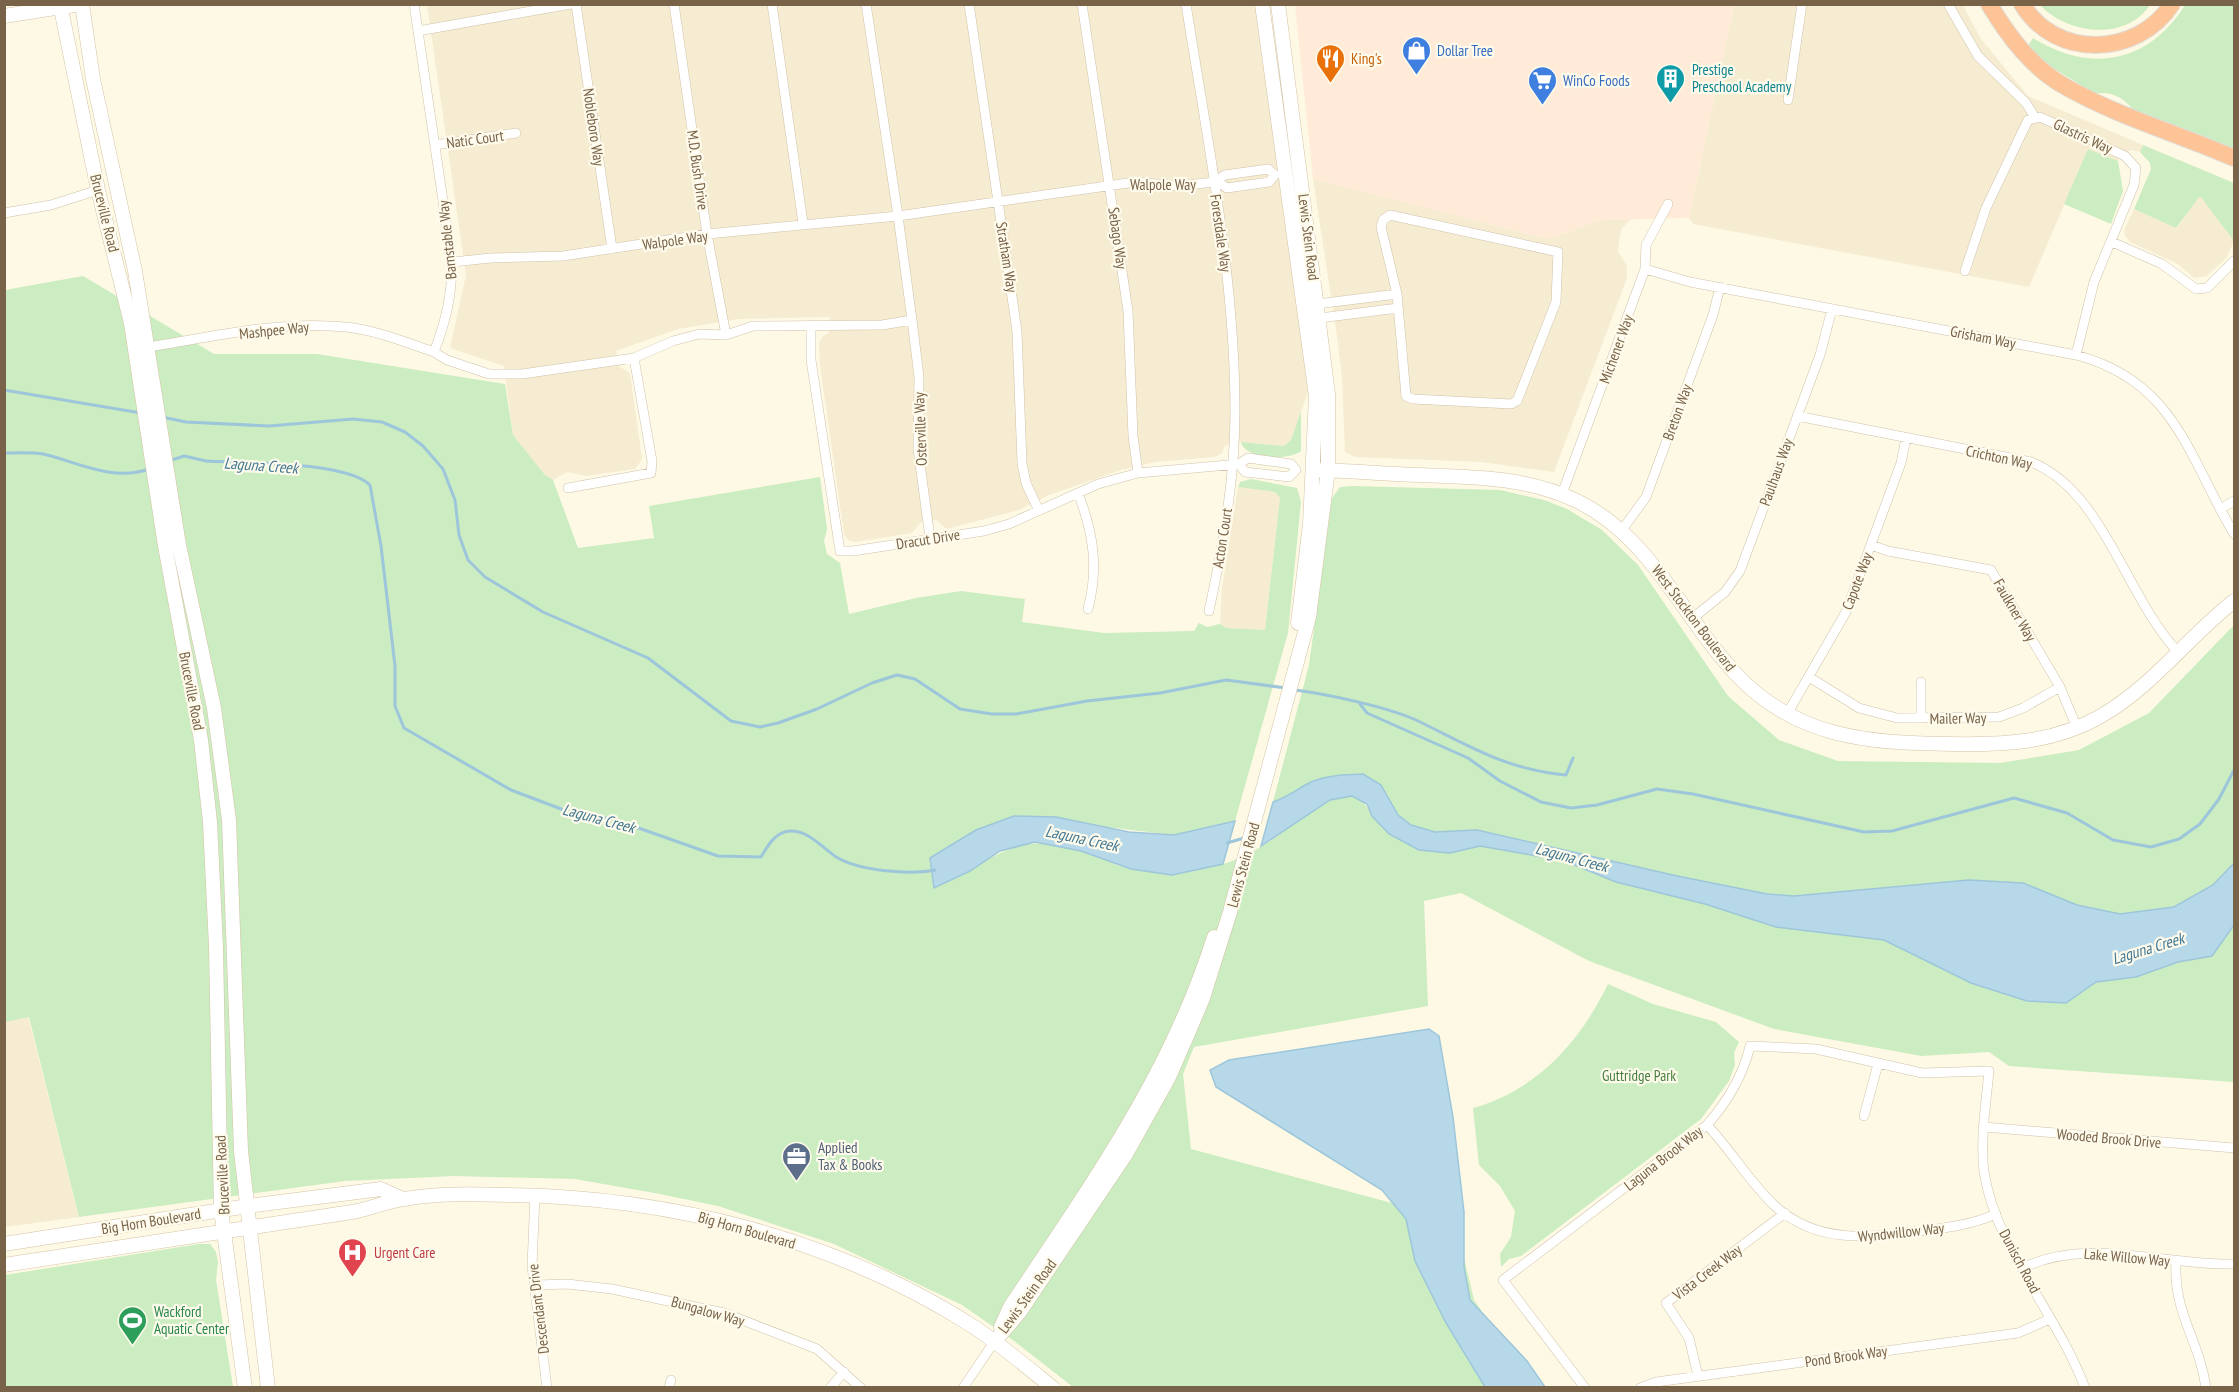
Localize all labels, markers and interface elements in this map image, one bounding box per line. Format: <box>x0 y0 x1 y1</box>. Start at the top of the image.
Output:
shop icon: Dollar Tree <box>1400 34 1432 76</box>
place label: Dollar Tree <box>1437 41 1493 60</box>
restaurant icon: King's <box>1314 42 1346 84</box>
place label: King's <box>1351 49 1382 68</box>
place label: Prestige Preschool Academy <box>1692 60 1792 96</box>
building icon: Prestige Preschool Academy <box>1655 62 1687 104</box>
supermarket icon: WinCo Foods <box>1526 64 1558 106</box>
place label: WinCo Foods <box>1563 71 1630 90</box>
street label: Nobleboro Way <box>579 87 609 168</box>
street label: Glastris Way <box>2051 114 2116 158</box>
street label: Natic Court <box>445 126 505 152</box>
street label: M.D. Bush Drive <box>683 129 713 211</box>
street label: Bruceville Road <box>86 172 124 254</box>
street label: Walpole Way <box>1130 175 1196 194</box>
street label: Forestdale Way <box>1206 193 1236 274</box>
street label: Lewis Stein Road <box>1294 193 1324 281</box>
street label: Barnstable Way <box>433 199 461 280</box>
street label: Sebago Way <box>1104 206 1132 270</box>
street label: Stratham Way <box>992 220 1022 294</box>
street label: Walpole Way <box>641 226 709 254</box>
street label: Michener Way <box>1595 312 1637 386</box>
street label: Mashpee Way <box>238 317 310 343</box>
street label: Grisham Way <box>1949 321 2018 353</box>
street label: Breton Way <box>1658 381 1696 443</box>
street label: Osterville Way <box>909 391 931 466</box>
street label: Paulhaus Way <box>1755 435 1797 508</box>
street label: Crichton Way <box>1964 441 2034 473</box>
water label: Laguna Creek <box>223 452 301 478</box>
street label: Acton Court <box>1208 507 1236 569</box>
street label: Dracut Drive <box>895 525 961 553</box>
street label: Capote Way <box>1837 549 1877 612</box>
street label: West Stockton Boulevard <box>1648 561 1740 675</box>
street label: Faulkner Way <box>1990 575 2041 645</box>
street label: Bruceville Road <box>175 650 209 732</box>
street label: Mailer Way <box>1929 708 1987 728</box>
water label: Laguna Creek <box>561 799 639 838</box>
water label: Laguna Creek <box>1044 820 1122 856</box>
street label: Lewis Stein Road <box>1223 820 1263 910</box>
water label: Laguna Creek <box>1534 838 1612 877</box>
water label: Laguna Creek <box>2110 927 2188 968</box>
park label: Guttridge Park <box>1602 1066 1676 1085</box>
street label: Laguna Brook Way <box>1620 1121 1706 1195</box>
street label: Wooded Brook Drive <box>2056 1124 2162 1152</box>
street label: Bruceville Road <box>210 1135 234 1215</box>
place label: Applied Tax & Books <box>818 1138 882 1174</box>
office icon: Applied Tax & Books <box>781 1140 813 1182</box>
street label: Big Horn Boulevard <box>100 1204 202 1238</box>
street label: Big Horn Boulevard <box>696 1207 798 1253</box>
street label: Wyndwillow Way <box>1857 1218 1945 1246</box>
street label: Dunisch Road <box>1995 1226 2045 1296</box>
hospital icon: Urgent Care <box>337 1236 369 1278</box>
street label: Vista Creek Way <box>1668 1240 1745 1305</box>
place label: Urgent Care <box>374 1243 435 1262</box>
street label: Lake Willow Way <box>2083 1244 2171 1270</box>
street label: Lewis Stein Road <box>994 1255 1060 1337</box>
street label: Descendant Drive <box>523 1263 553 1355</box>
street label: Bungalow Way <box>669 1292 747 1331</box>
place label: Wackford Aquatic Center <box>154 1302 230 1338</box>
sports icon: Wackford Aquatic Center <box>117 1304 149 1346</box>
street label: Pond Brook Way <box>1804 1341 1889 1371</box>

